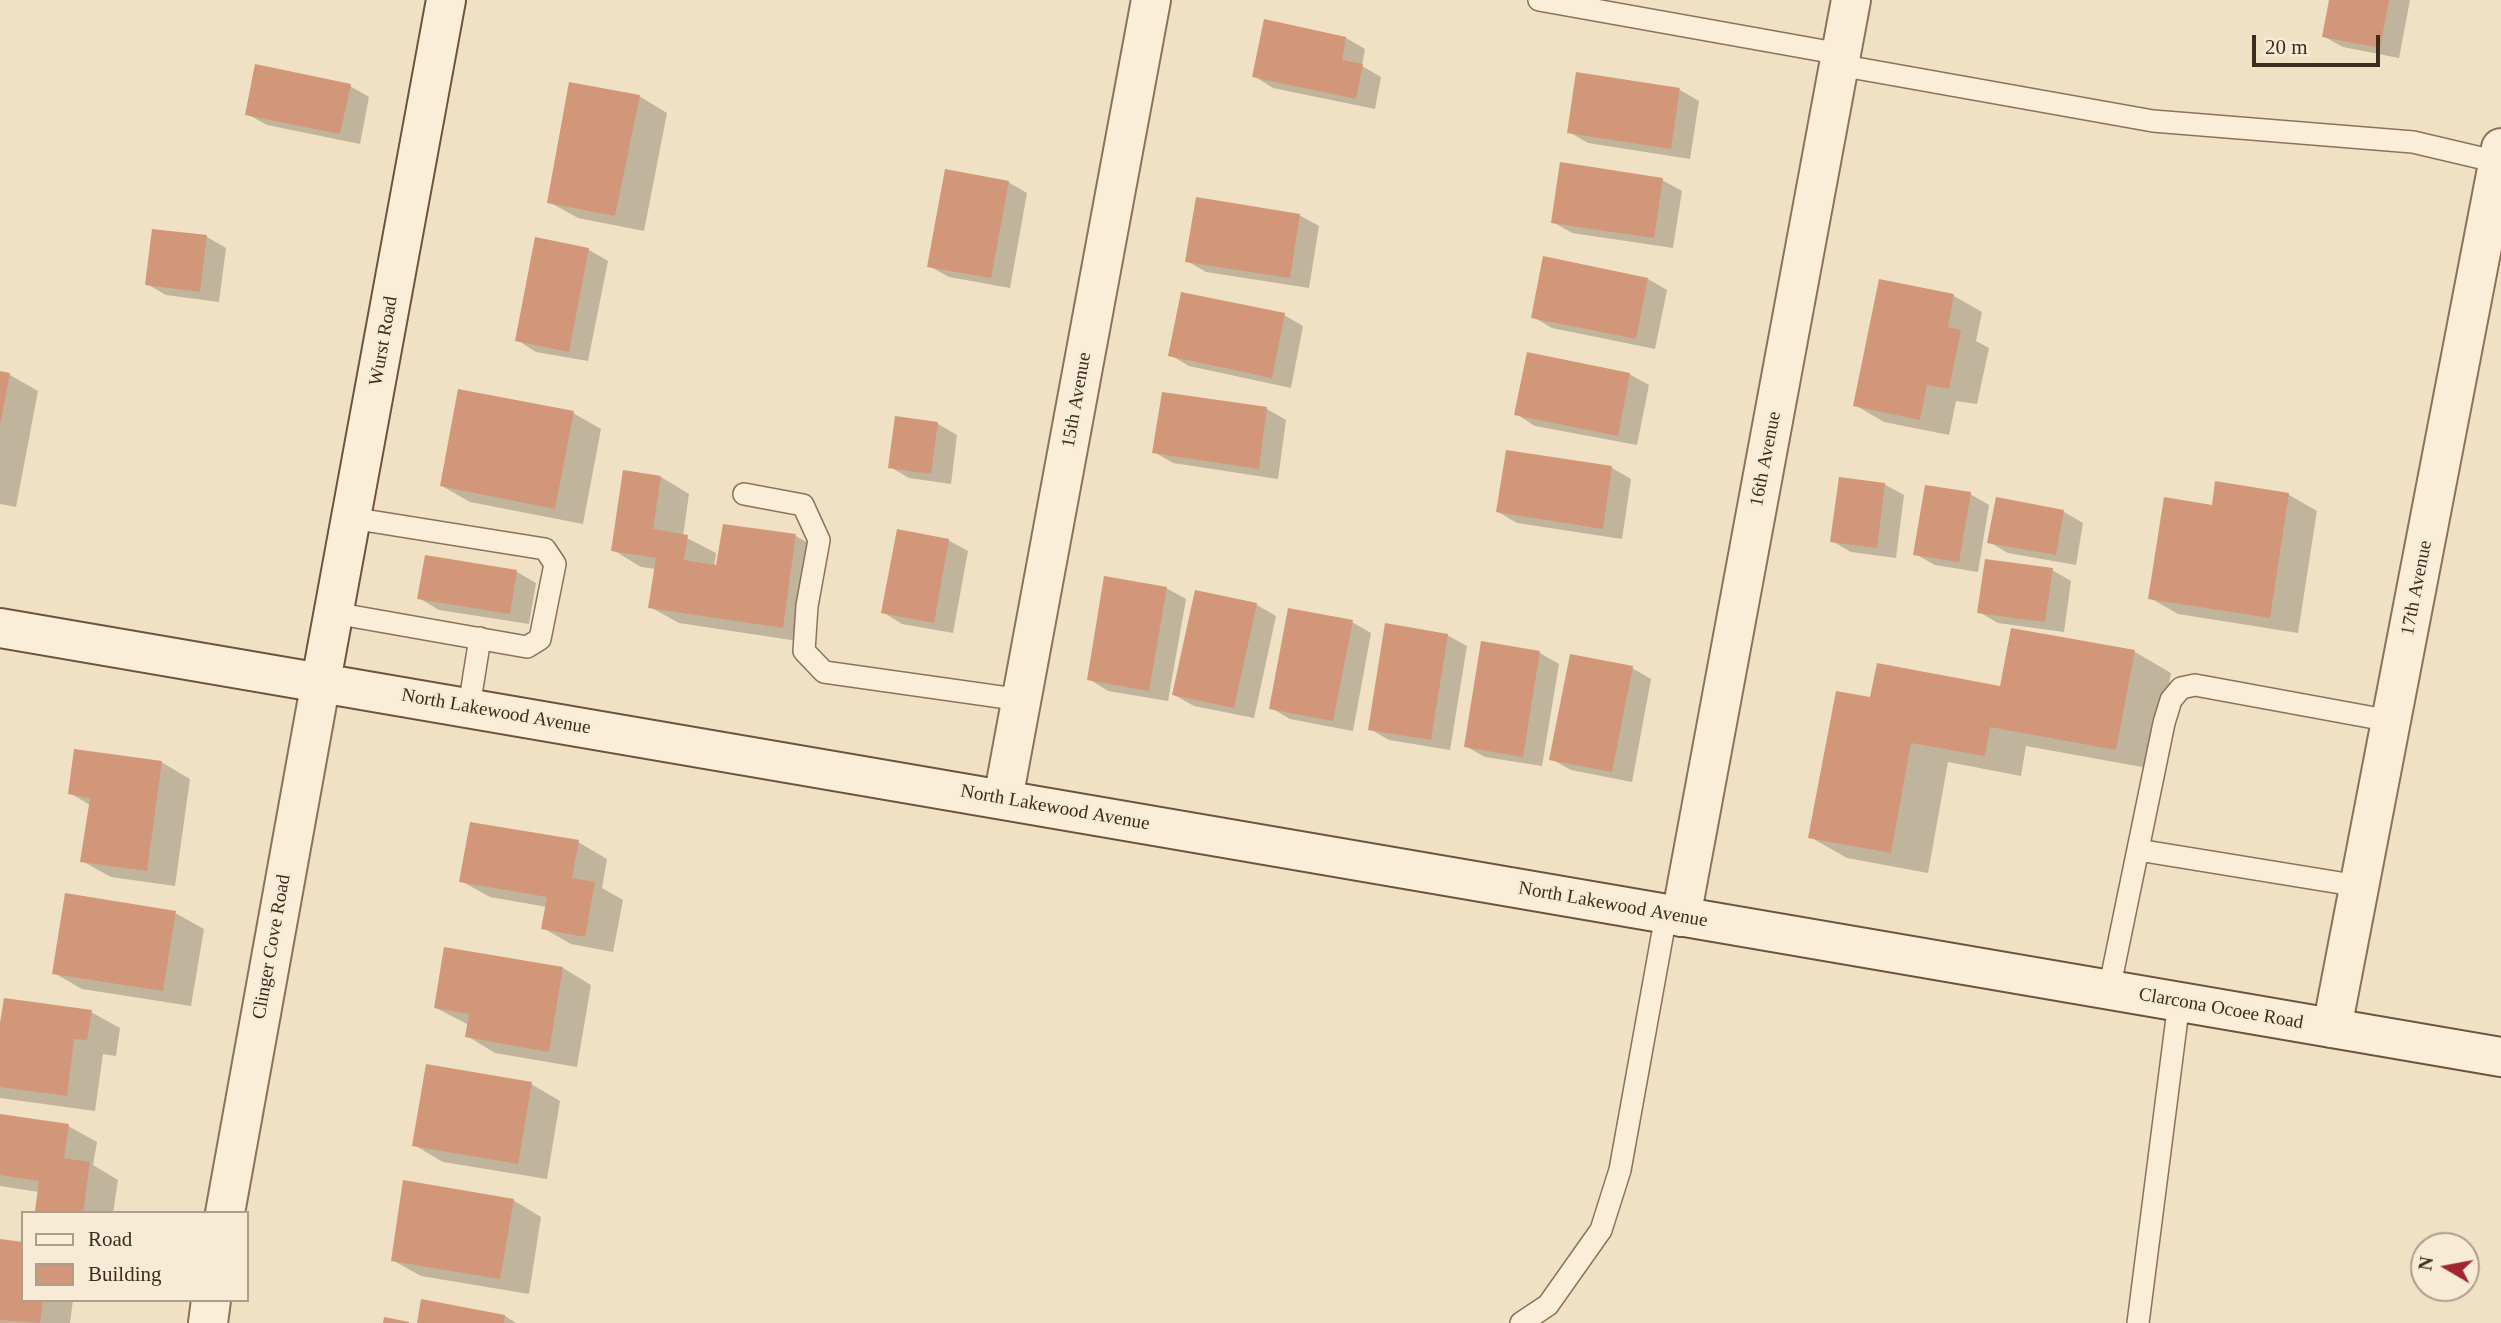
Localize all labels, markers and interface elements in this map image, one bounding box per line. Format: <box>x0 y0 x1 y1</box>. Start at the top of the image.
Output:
scale bar <box>2256 21 2384 65</box>
text: 20 m <box>2265 35 2308 59</box>
street label: Wurst Road <box>365 294 403 388</box>
street label: 15th Avenue <box>1057 351 1097 449</box>
street label: 16th Avenue <box>1746 410 1786 508</box>
street label: 17th Avenue <box>2397 539 2437 637</box>
street label: North Lakewood Avenue <box>400 684 592 740</box>
street label: North Lakewood Avenue <box>959 780 1151 836</box>
street label: Clinger Cove Road <box>248 873 296 1021</box>
street label: North Lakewood Avenue <box>1517 877 1709 933</box>
street label: Clarcona Ocoee Road <box>2137 983 2305 1035</box>
legend <box>21 1211 248 1302</box>
text: Road <box>88 1227 132 1251</box>
north arrow <box>2410 1232 2480 1302</box>
text: N <box>2414 1255 2437 1272</box>
text: Building <box>88 1262 162 1286</box>

